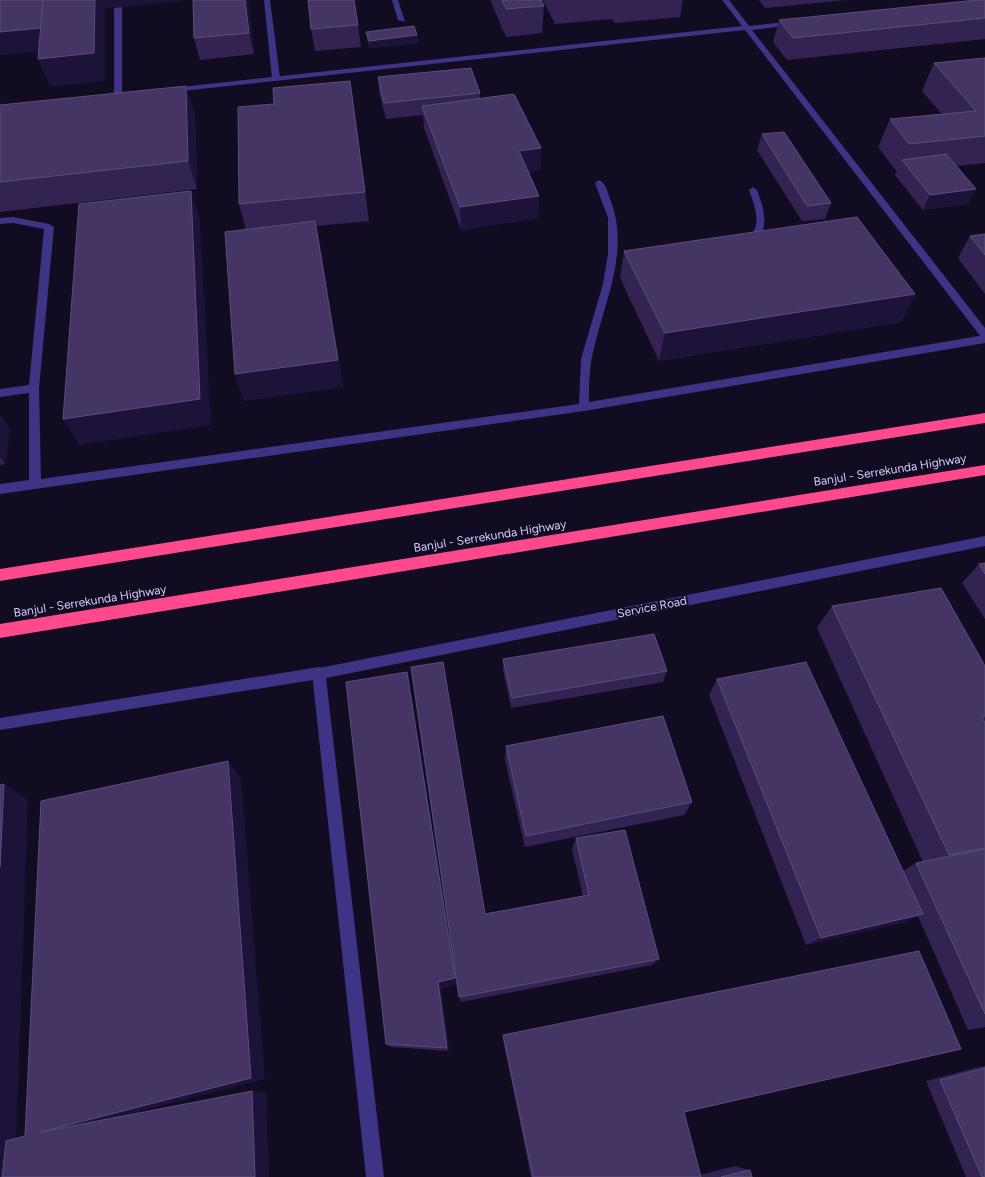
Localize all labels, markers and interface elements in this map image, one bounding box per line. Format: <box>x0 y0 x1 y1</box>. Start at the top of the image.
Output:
street label: Banjul - Serrekunda Highway <box>813 451 968 489</box>
street label: Banjul - Serrekunda Highway <box>413 517 568 555</box>
street label: Banjul - Serrekunda Highway <box>13 582 168 620</box>
street label: Service Road <box>616 593 688 621</box>

